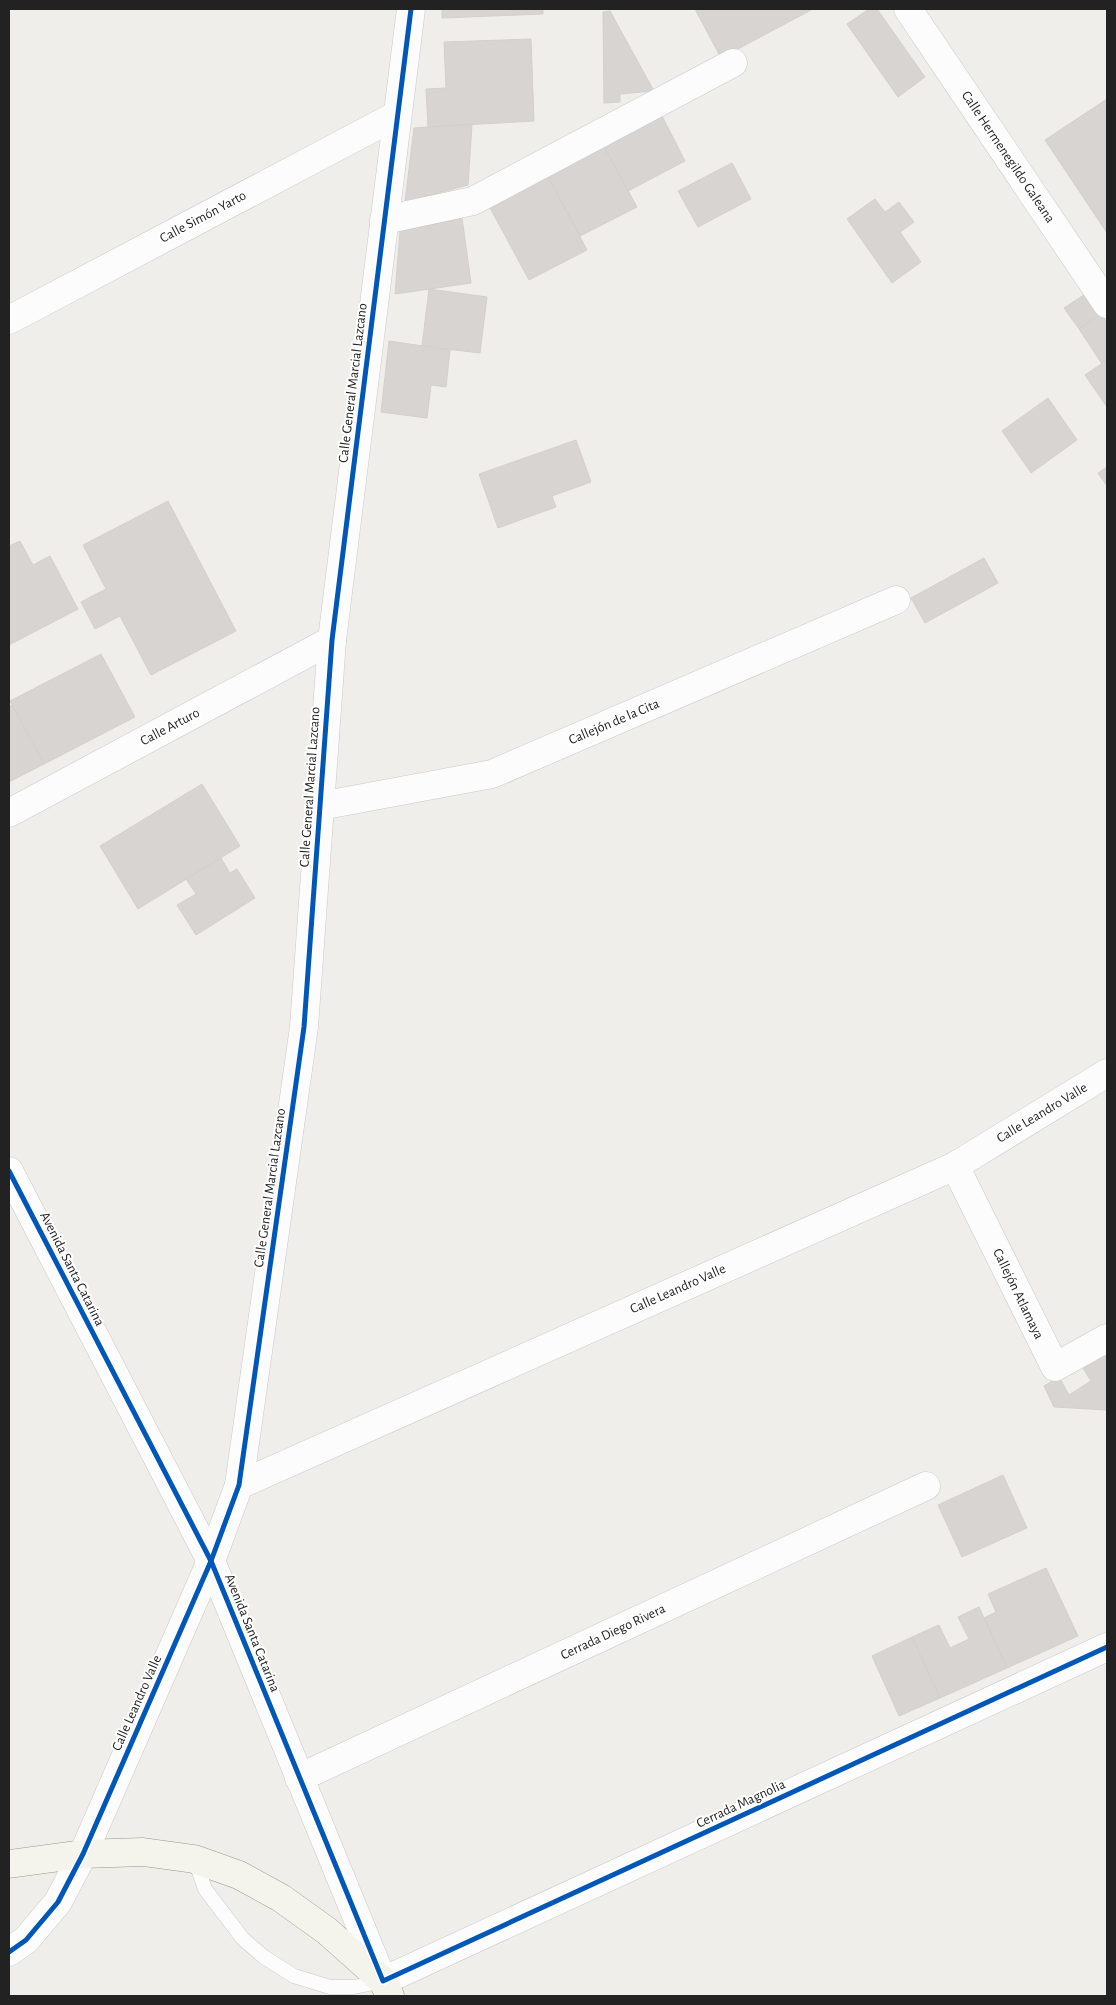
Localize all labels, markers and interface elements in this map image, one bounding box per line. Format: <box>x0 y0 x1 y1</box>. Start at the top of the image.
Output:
street label: Calle Hermenegildo Galeana <box>959 89 1058 226</box>
street label: Calle Simón Yarto <box>158 188 249 246</box>
street label: Calle General Marcial Lazcano <box>336 302 370 464</box>
street label: Callejón de la Cita <box>567 696 662 747</box>
street label: Calle Arturo <box>138 706 202 748</box>
street label: Calle General Marcial Lazcano <box>297 706 323 868</box>
street label: Calle Leandro Valle <box>994 1080 1090 1146</box>
street label: Calle General Marcial Lazcano <box>252 1107 288 1268</box>
street label: Avenida Santa Catarina <box>37 1210 107 1329</box>
street label: Callejón Atlamaya <box>990 1246 1046 1342</box>
street label: Calle Leandro Valle <box>628 1262 728 1316</box>
street label: Avenida Santa Catarina <box>222 1572 282 1694</box>
street label: Cerrada Diego Rivera <box>558 1601 668 1662</box>
street label: Calle Leandro Valle <box>110 1653 164 1753</box>
street label: Cerrada Magnolia <box>694 1777 788 1831</box>

